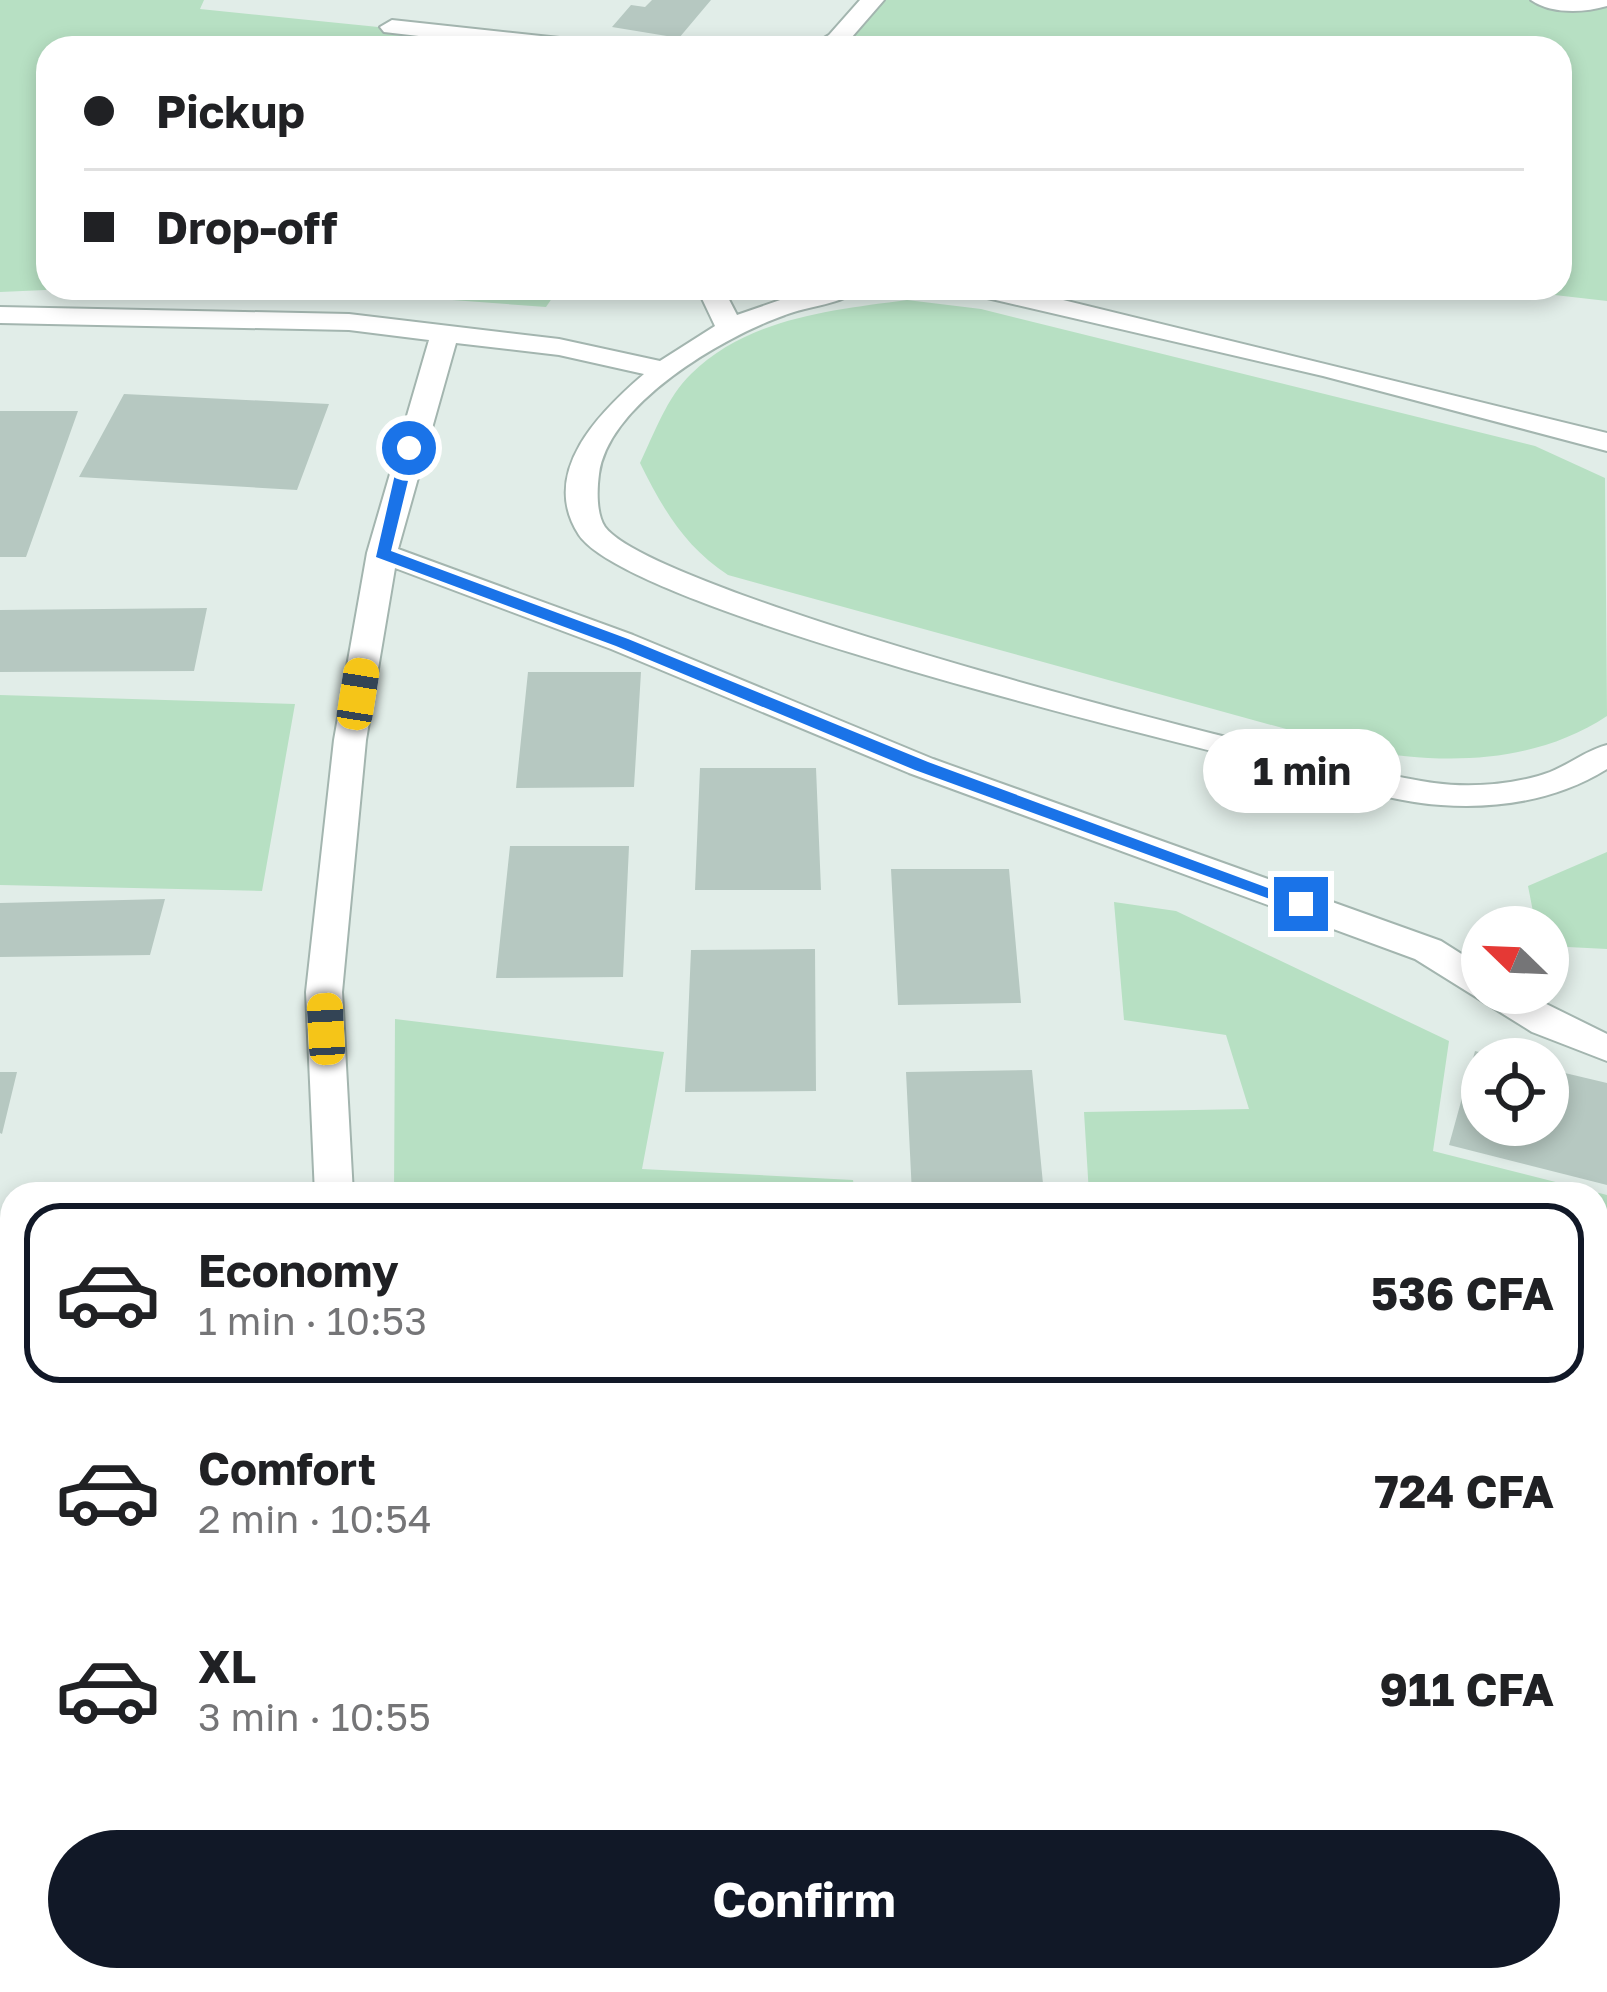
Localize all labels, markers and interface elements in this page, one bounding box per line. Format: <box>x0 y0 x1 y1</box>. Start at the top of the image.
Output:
text: Pickup <box>156 84 305 138</box>
text: Drop-off <box>156 200 337 254</box>
route start <box>382 421 436 475</box>
car <box>335 656 381 732</box>
callout: 1 min <box>1202 730 1400 814</box>
text: 1 min <box>1253 747 1351 794</box>
route end <box>1274 877 1328 931</box>
north arrow <box>1461 906 1569 1014</box>
map controls <box>1461 906 1569 1146</box>
car <box>306 992 346 1066</box>
button: locate <box>1461 1038 1569 1146</box>
icon: car <box>54 1239 162 1347</box>
text: Economy <box>198 1243 399 1297</box>
text: 536 CFA <box>1371 1266 1554 1320</box>
text: 1 min · 10:53 <box>198 1297 427 1344</box>
icon: car <box>54 1437 162 1545</box>
text: Comfort <box>198 1441 376 1495</box>
text: 724 CFA <box>1374 1464 1554 1518</box>
text: 2 min · 10:54 <box>198 1495 432 1542</box>
icon: car <box>54 1635 162 1743</box>
text: XL <box>198 1639 256 1693</box>
text: 911 CFA <box>1379 1662 1554 1716</box>
text: 3 min · 10:55 <box>198 1693 431 1740</box>
button: Confirm <box>48 1830 1560 1968</box>

